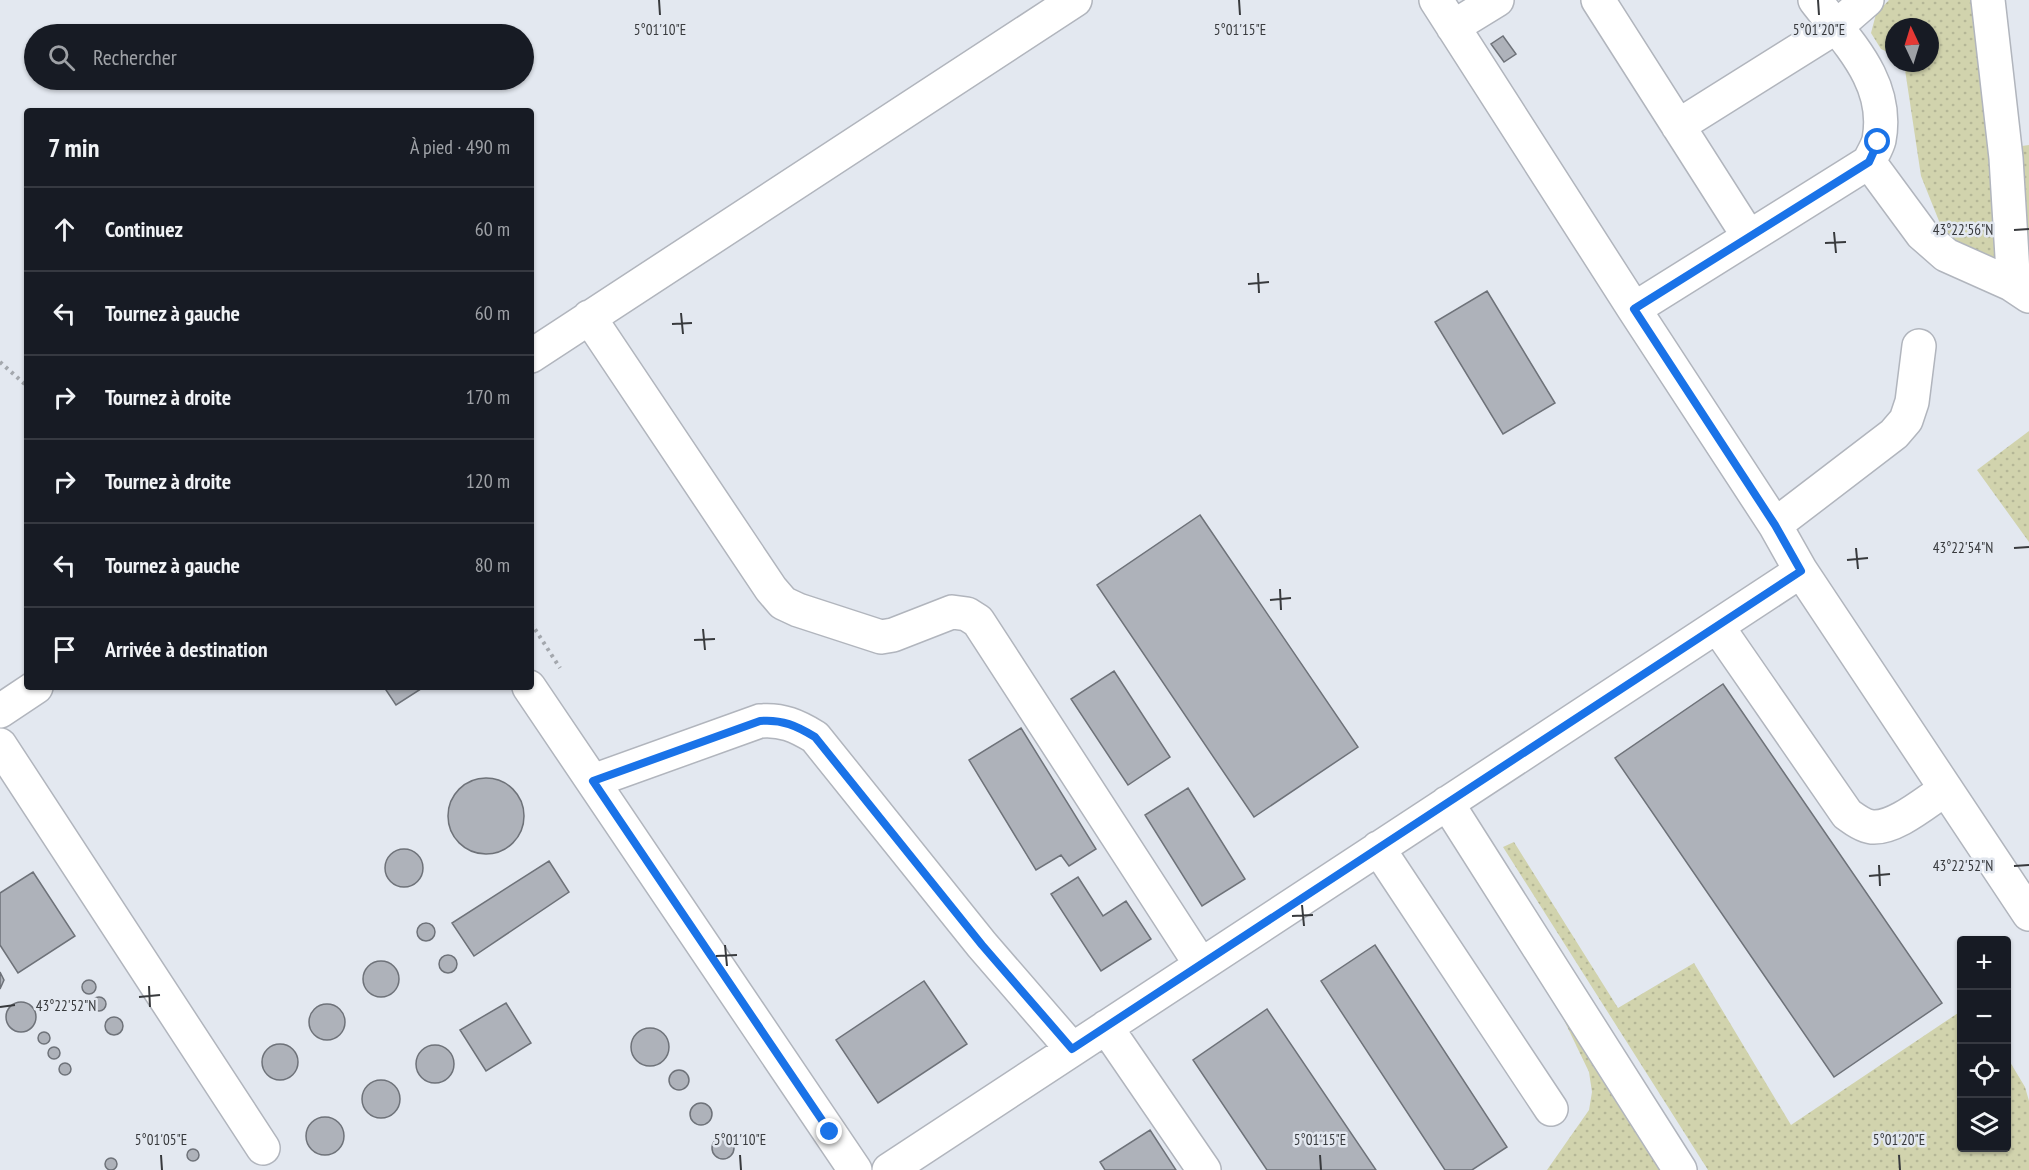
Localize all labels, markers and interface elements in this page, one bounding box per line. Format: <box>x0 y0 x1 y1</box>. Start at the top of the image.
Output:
north arrow <box>1885 18 1939 72</box>
text: 5°01'10"E <box>634 20 686 39</box>
text: 5°01'15"E <box>1214 20 1266 39</box>
text: 5°01'20"E <box>1793 20 1845 39</box>
search box <box>24 24 534 90</box>
icon: search <box>45 41 78 74</box>
text: Rechercher <box>93 43 177 71</box>
route start <box>1864 128 1890 154</box>
text: 7 min <box>48 131 99 164</box>
text: À pied · 490 m <box>410 134 510 160</box>
icon: ahead <box>48 213 81 246</box>
text: Continuez <box>105 215 183 243</box>
text: 60 m <box>475 216 510 242</box>
text: 43°22'56"N <box>1933 220 1993 239</box>
icon: left <box>48 297 81 330</box>
text: Tournez à gauche <box>105 299 240 327</box>
text: 60 m <box>475 300 510 326</box>
icon: right <box>48 381 81 414</box>
text: Tournez à droite <box>105 383 231 411</box>
text: 170 m <box>466 384 510 410</box>
icon: right <box>48 465 81 498</box>
text: Tournez à droite <box>105 467 231 495</box>
text: 120 m <box>466 468 510 494</box>
text: 43°22'54"N <box>1933 538 1993 557</box>
icon: left <box>48 549 81 582</box>
text: Tournez à gauche <box>105 551 240 579</box>
text: 80 m <box>475 552 510 578</box>
icon: arrive <box>48 633 81 666</box>
text: Arrivée à destination <box>105 635 268 663</box>
text: 43°22'52"N <box>1933 856 1993 875</box>
map controls <box>1957 936 2011 1152</box>
button: + <box>1957 936 2011 990</box>
button: − <box>1957 990 2011 1044</box>
text: 43°22'52"N <box>36 996 96 1015</box>
button: locate <box>1957 1044 2011 1098</box>
button: layers <box>1957 1098 2011 1152</box>
route end <box>816 1118 842 1144</box>
text: 5°01'05"E <box>135 1130 187 1149</box>
text: 5°01'10"E <box>714 1130 766 1149</box>
text: 5°01'15"E <box>1294 1130 1346 1149</box>
text: 5°01'20"E <box>1873 1130 1925 1149</box>

